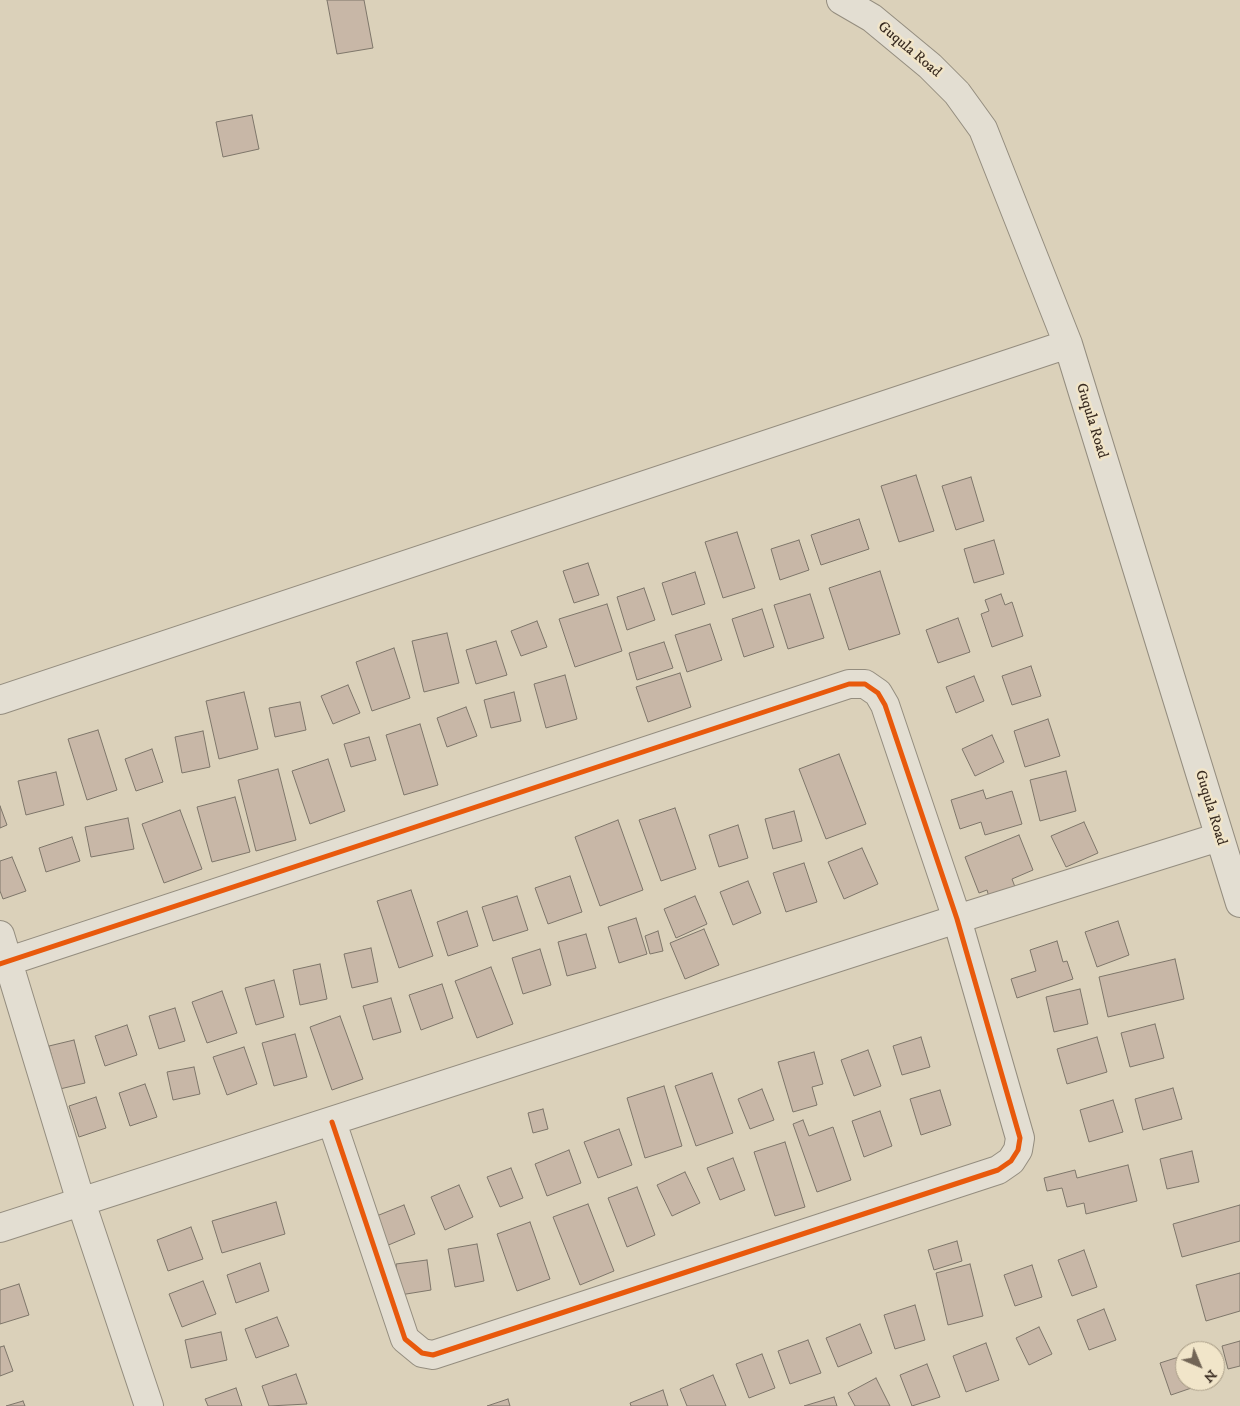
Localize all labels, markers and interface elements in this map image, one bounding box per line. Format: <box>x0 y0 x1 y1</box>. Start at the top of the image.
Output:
street label: Guqula Road <box>874 18 944 82</box>
street label: Guqula Road <box>1071 381 1111 461</box>
street label: Guqula Road <box>1190 768 1230 848</box>
north arrow <box>1175 1341 1225 1391</box>
text: N <box>1199 1365 1220 1386</box>

